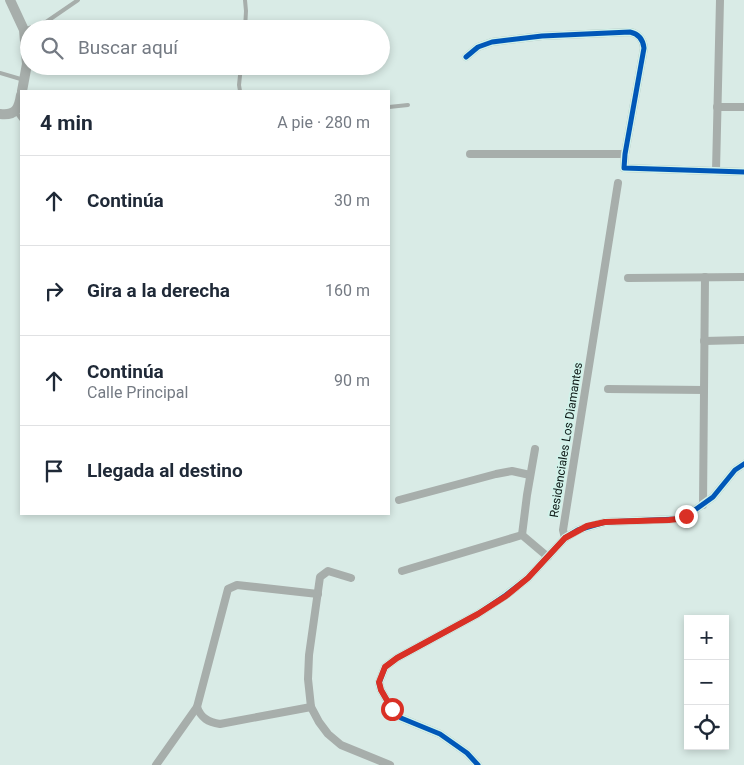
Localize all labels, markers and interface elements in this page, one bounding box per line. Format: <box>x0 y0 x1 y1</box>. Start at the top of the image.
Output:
search box <box>20 20 390 75</box>
icon: search <box>38 34 66 62</box>
text: Buscar aquí <box>78 36 178 59</box>
text: 4 min <box>40 111 93 135</box>
text: A pie · 280 m <box>277 113 370 132</box>
icon: ahead <box>40 187 68 215</box>
text: Continúa <box>87 189 164 212</box>
text: 30 m <box>334 191 370 210</box>
icon: right <box>40 277 68 305</box>
text: Gira a la derecha <box>87 279 230 302</box>
text: 160 m <box>325 281 370 300</box>
text: Continúa <box>87 360 164 383</box>
street label: Residenciales Los Diamantes <box>547 361 585 519</box>
icon: ahead <box>40 367 68 395</box>
text: 90 m <box>334 371 370 390</box>
text: Calle Principal <box>87 383 188 402</box>
icon: arrive <box>40 457 68 485</box>
text: Llegada al destino <box>87 459 243 482</box>
route end <box>675 505 698 528</box>
map controls <box>684 615 729 750</box>
button: + <box>684 615 729 660</box>
button: − <box>684 660 729 705</box>
route start <box>381 698 404 721</box>
button: locate <box>684 705 729 750</box>

